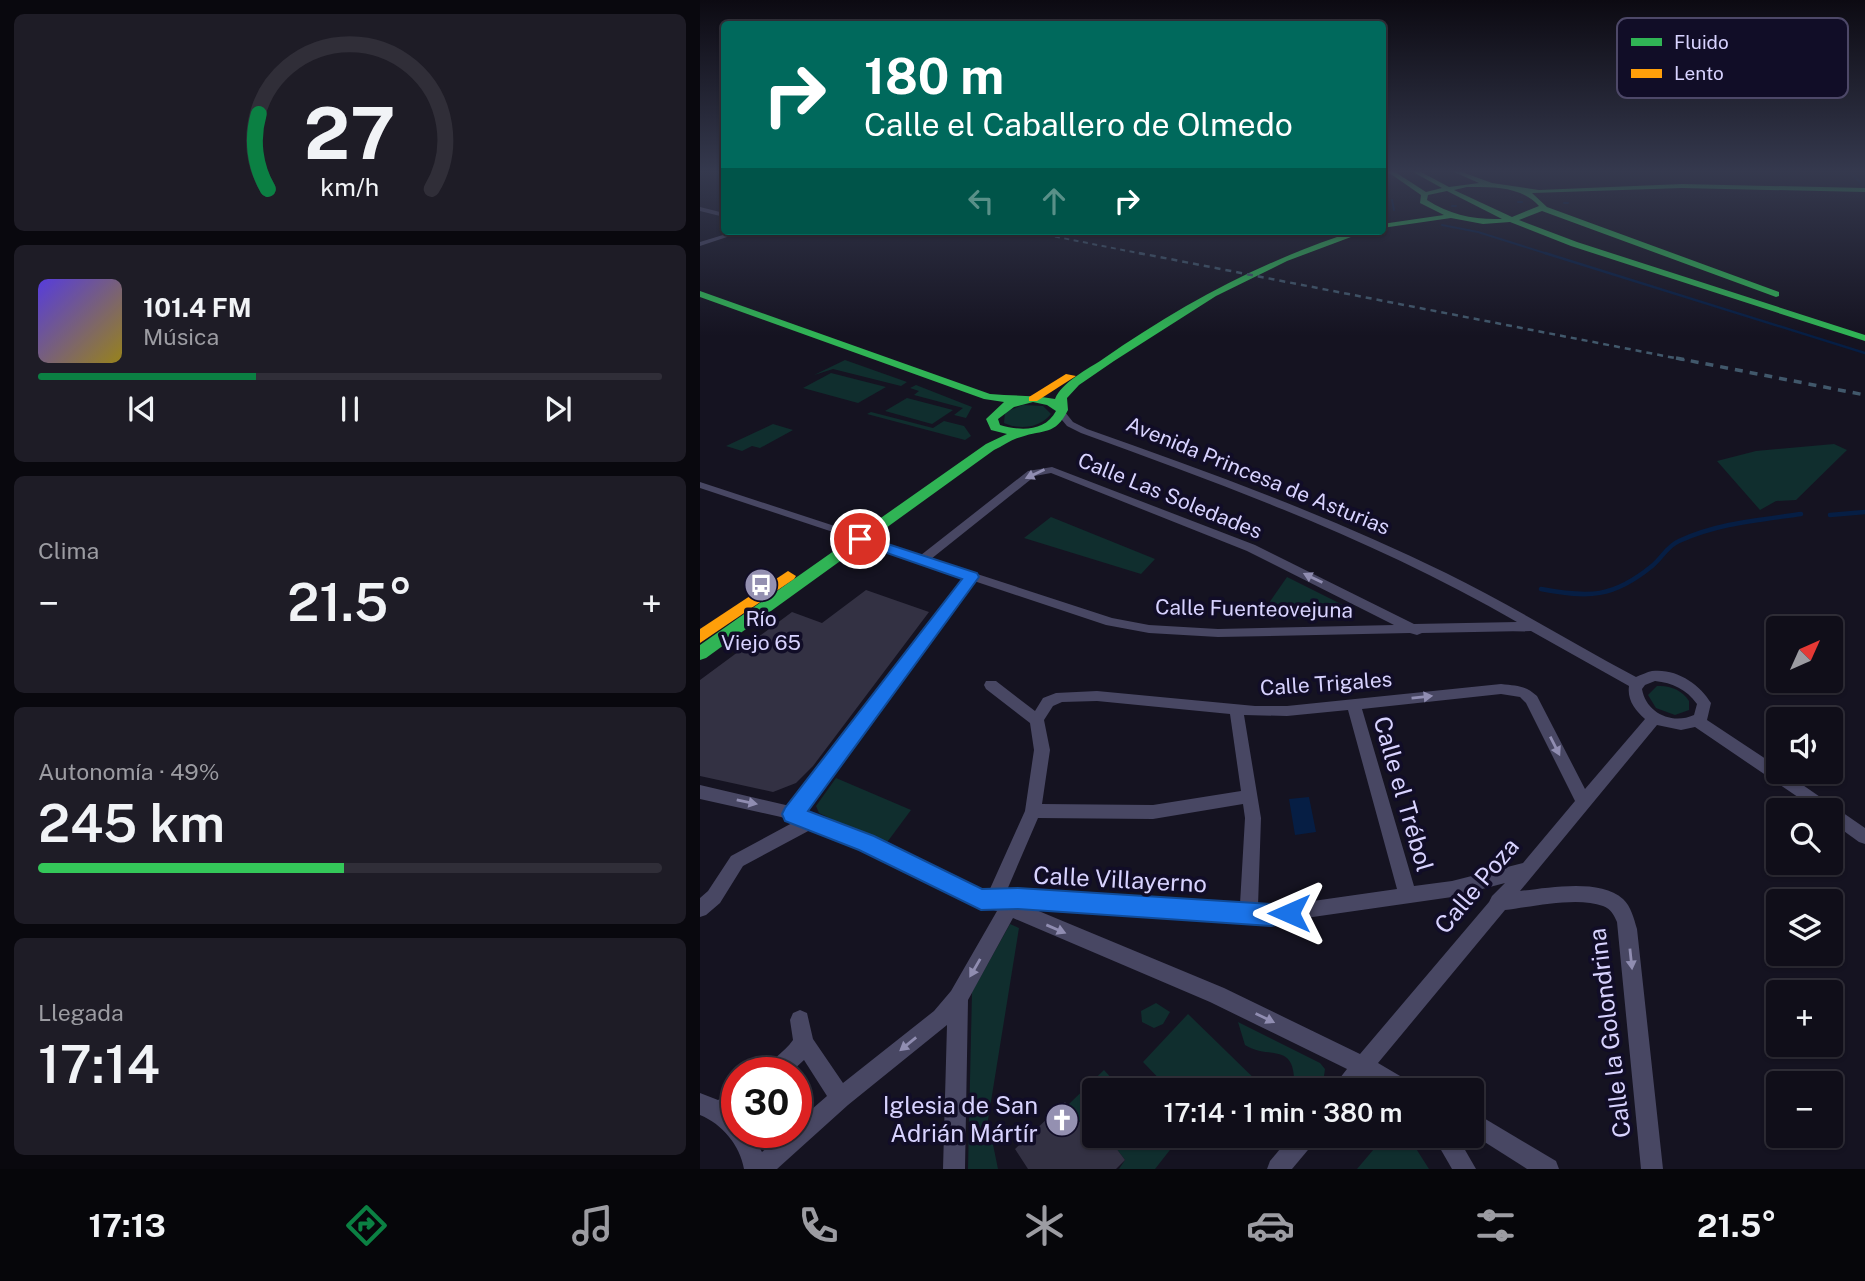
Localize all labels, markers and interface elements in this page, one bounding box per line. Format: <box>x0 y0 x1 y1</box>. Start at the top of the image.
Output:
legend <box>1617 18 1848 98</box>
text: Fluido <box>1674 31 1729 53</box>
text: 180 m <box>864 47 1004 105</box>
icon: right <box>749 49 840 140</box>
text: Lento <box>1674 62 1724 84</box>
text: 27 <box>304 90 396 175</box>
text: Calle el Caballero de Olmedo <box>864 106 1293 143</box>
text: km/h <box>321 171 379 201</box>
icon: left <box>962 182 1000 220</box>
icon: ahead <box>1035 182 1073 220</box>
icon: right <box>1108 182 1146 220</box>
text: 101.4 FM <box>143 292 252 323</box>
text: Música <box>143 323 219 350</box>
icon: previous <box>123 390 161 428</box>
icon: pause <box>331 390 369 428</box>
icon: next <box>539 390 577 428</box>
street label: Avenida Princesa de Asturias <box>1123 411 1394 540</box>
street label: Calle Las Soledades <box>1074 447 1266 544</box>
one-way arrow <box>1025 469 1045 480</box>
pin <box>830 509 890 569</box>
icon: arrive <box>841 520 879 558</box>
text: Clima <box>38 537 99 564</box>
bus stop icon: Río Viejo 65 <box>742 566 780 604</box>
text: 21.5° <box>287 572 413 633</box>
one-way arrow <box>1303 572 1323 584</box>
text: − <box>38 581 59 626</box>
text: + <box>641 581 662 626</box>
street label: Calle Fuenteovejuna <box>1155 594 1353 623</box>
place label: Río Viejo 65 <box>721 606 801 655</box>
north arrow <box>1766 616 1843 693</box>
map controls <box>1766 616 1843 1148</box>
street label: Calle Trigales <box>1259 666 1393 701</box>
one-way arrow <box>1411 692 1433 703</box>
button: sound <box>1766 707 1843 784</box>
street label: Calle el Trébol <box>1368 713 1440 875</box>
one-way arrow <box>1550 736 1561 756</box>
text: Autonomía · 49% <box>38 758 220 785</box>
text: 245 km <box>38 793 225 854</box>
one-way arrow <box>736 797 758 808</box>
button: search <box>1766 798 1843 875</box>
street label: Calle Poza <box>1428 832 1524 939</box>
street label: Calle Villayerno <box>1032 860 1208 898</box>
position arrow <box>1252 876 1326 950</box>
button: layers <box>1766 889 1843 966</box>
one-way arrow <box>1045 923 1066 934</box>
street label: Calle la Golondrina <box>1582 927 1636 1140</box>
one-way arrow <box>1626 948 1637 970</box>
one-way arrow <box>969 959 982 978</box>
button: + <box>1766 980 1843 1057</box>
text: Llegada <box>38 999 124 1026</box>
one-way arrow <box>1255 1013 1275 1024</box>
text: 17:14 <box>38 1034 160 1095</box>
one-way arrow <box>900 1036 918 1051</box>
speed limit sign: 30 <box>721 1057 812 1148</box>
button: − <box>1766 1071 1843 1148</box>
place label: Iglesia de San Adrián Mártír <box>883 1091 1038 1147</box>
text: 17:14 · 1 min · 380 m <box>1164 1097 1402 1128</box>
church icon: Iglesia de San Adrián Mártír <box>1043 1101 1081 1139</box>
icon: directions <box>342 1201 391 1250</box>
icon: music <box>568 1201 617 1250</box>
icon: phone <box>794 1201 843 1250</box>
icon: climate <box>1020 1201 1069 1250</box>
icon: car <box>1246 1201 1295 1250</box>
icon: filters <box>1471 1201 1520 1250</box>
text: 17:13 <box>88 1207 166 1244</box>
text: 21.5° <box>1697 1207 1777 1244</box>

